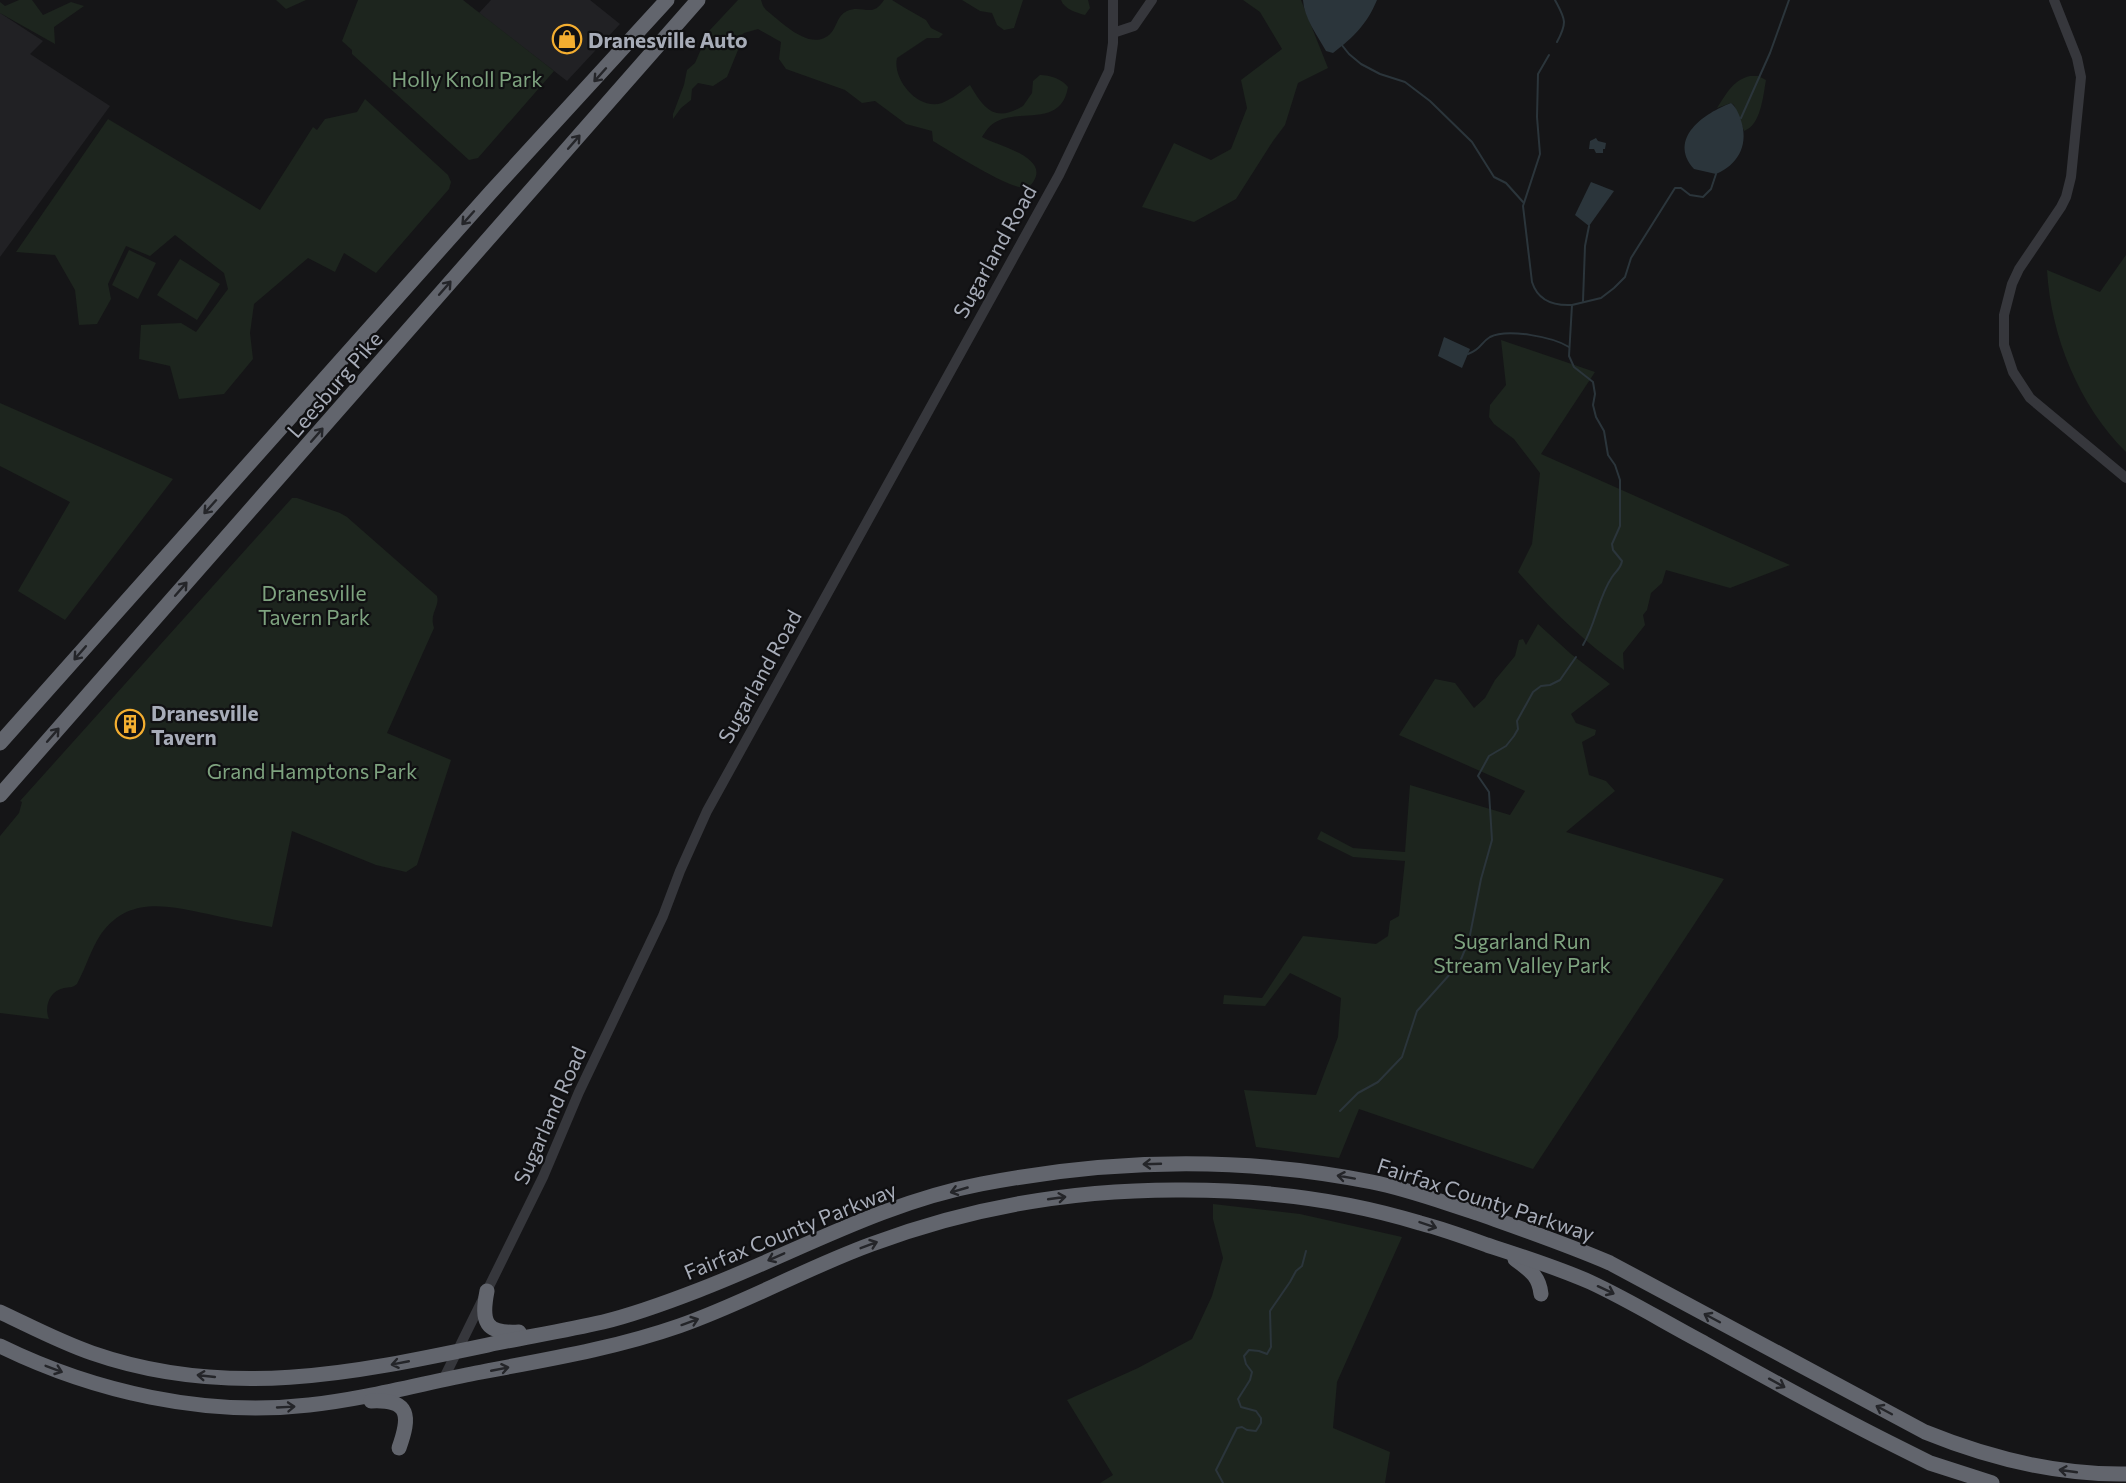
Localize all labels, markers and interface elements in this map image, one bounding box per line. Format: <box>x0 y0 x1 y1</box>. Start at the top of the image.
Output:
shop icon: Dranesville Auto <box>551 23 583 55</box>
place label: Dranesville Auto <box>588 27 748 52</box>
park label: Holly Knoll Park <box>391 66 543 91</box>
one-way arrow <box>594 67 608 82</box>
one-way arrow <box>567 135 581 150</box>
street label: Sugarland Road <box>947 180 1041 322</box>
one-way arrow <box>461 210 475 225</box>
one-way arrow <box>438 281 452 296</box>
street label: Leesburg Pike <box>281 326 387 442</box>
one-way arrow <box>310 428 324 443</box>
one-way arrow <box>203 499 217 514</box>
park label: Dranesville Tavern Park <box>258 580 370 629</box>
one-way arrow <box>174 582 188 597</box>
street label: Sugarland Road <box>712 605 806 747</box>
one-way arrow <box>73 645 87 660</box>
place label: Dranesville Tavern <box>151 700 258 749</box>
building icon: Dranesville Tavern <box>114 708 146 740</box>
one-way arrow <box>46 728 60 743</box>
park label: Grand Hamptons Park <box>207 758 417 783</box>
park label: Sugarland Run Stream Valley Park <box>1433 928 1611 977</box>
street label: Sugarland Road <box>507 1042 591 1188</box>
street label: Fairfax County Parkway <box>1374 1152 1598 1246</box>
one-way arrow <box>1142 1158 1162 1169</box>
one-way arrow <box>1336 1171 1356 1182</box>
street label: Fairfax County Parkway <box>680 1176 900 1284</box>
one-way arrow <box>950 1185 969 1196</box>
one-way arrow <box>1047 1193 1067 1204</box>
one-way arrow <box>1418 1220 1437 1231</box>
one-way arrow <box>859 1239 878 1250</box>
one-way arrow <box>767 1252 786 1263</box>
one-way arrow <box>1597 1284 1615 1296</box>
one-way arrow <box>1704 1312 1721 1324</box>
one-way arrow <box>680 1316 698 1327</box>
one-way arrow <box>391 1357 410 1368</box>
one-way arrow <box>490 1363 510 1374</box>
one-way arrow <box>44 1364 63 1375</box>
one-way arrow <box>197 1371 217 1382</box>
one-way arrow <box>1768 1377 1785 1389</box>
one-way arrow <box>275 1401 295 1412</box>
one-way arrow <box>1876 1404 1893 1416</box>
one-way arrow <box>2058 1465 2078 1476</box>

